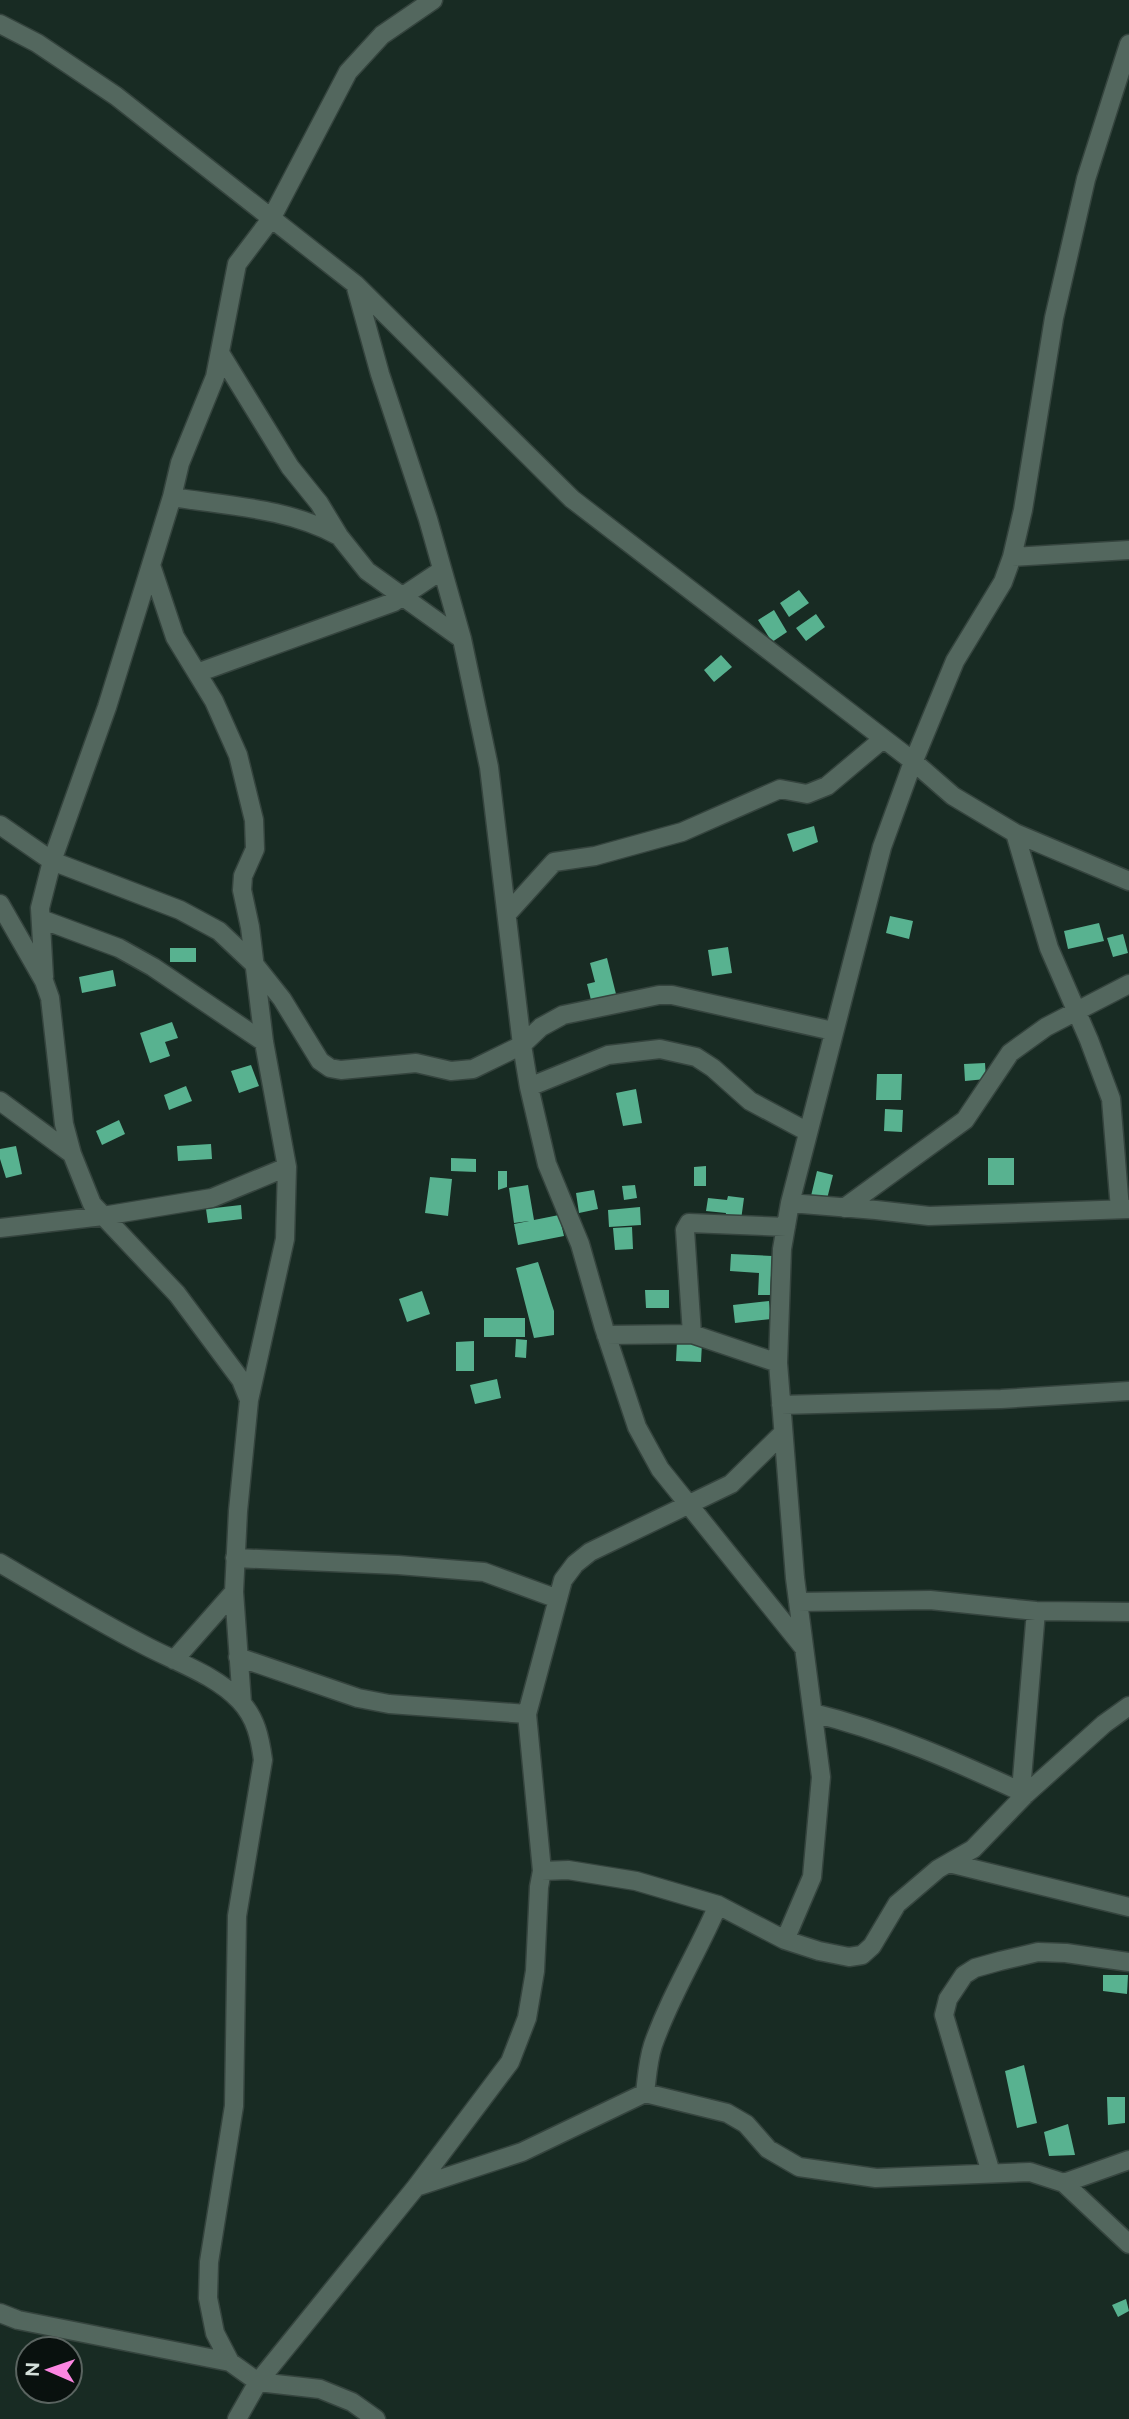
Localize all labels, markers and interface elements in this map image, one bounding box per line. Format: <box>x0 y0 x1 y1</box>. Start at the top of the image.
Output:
north arrow <box>14 2335 84 2405</box>
text: N <box>21 2362 44 2377</box>

